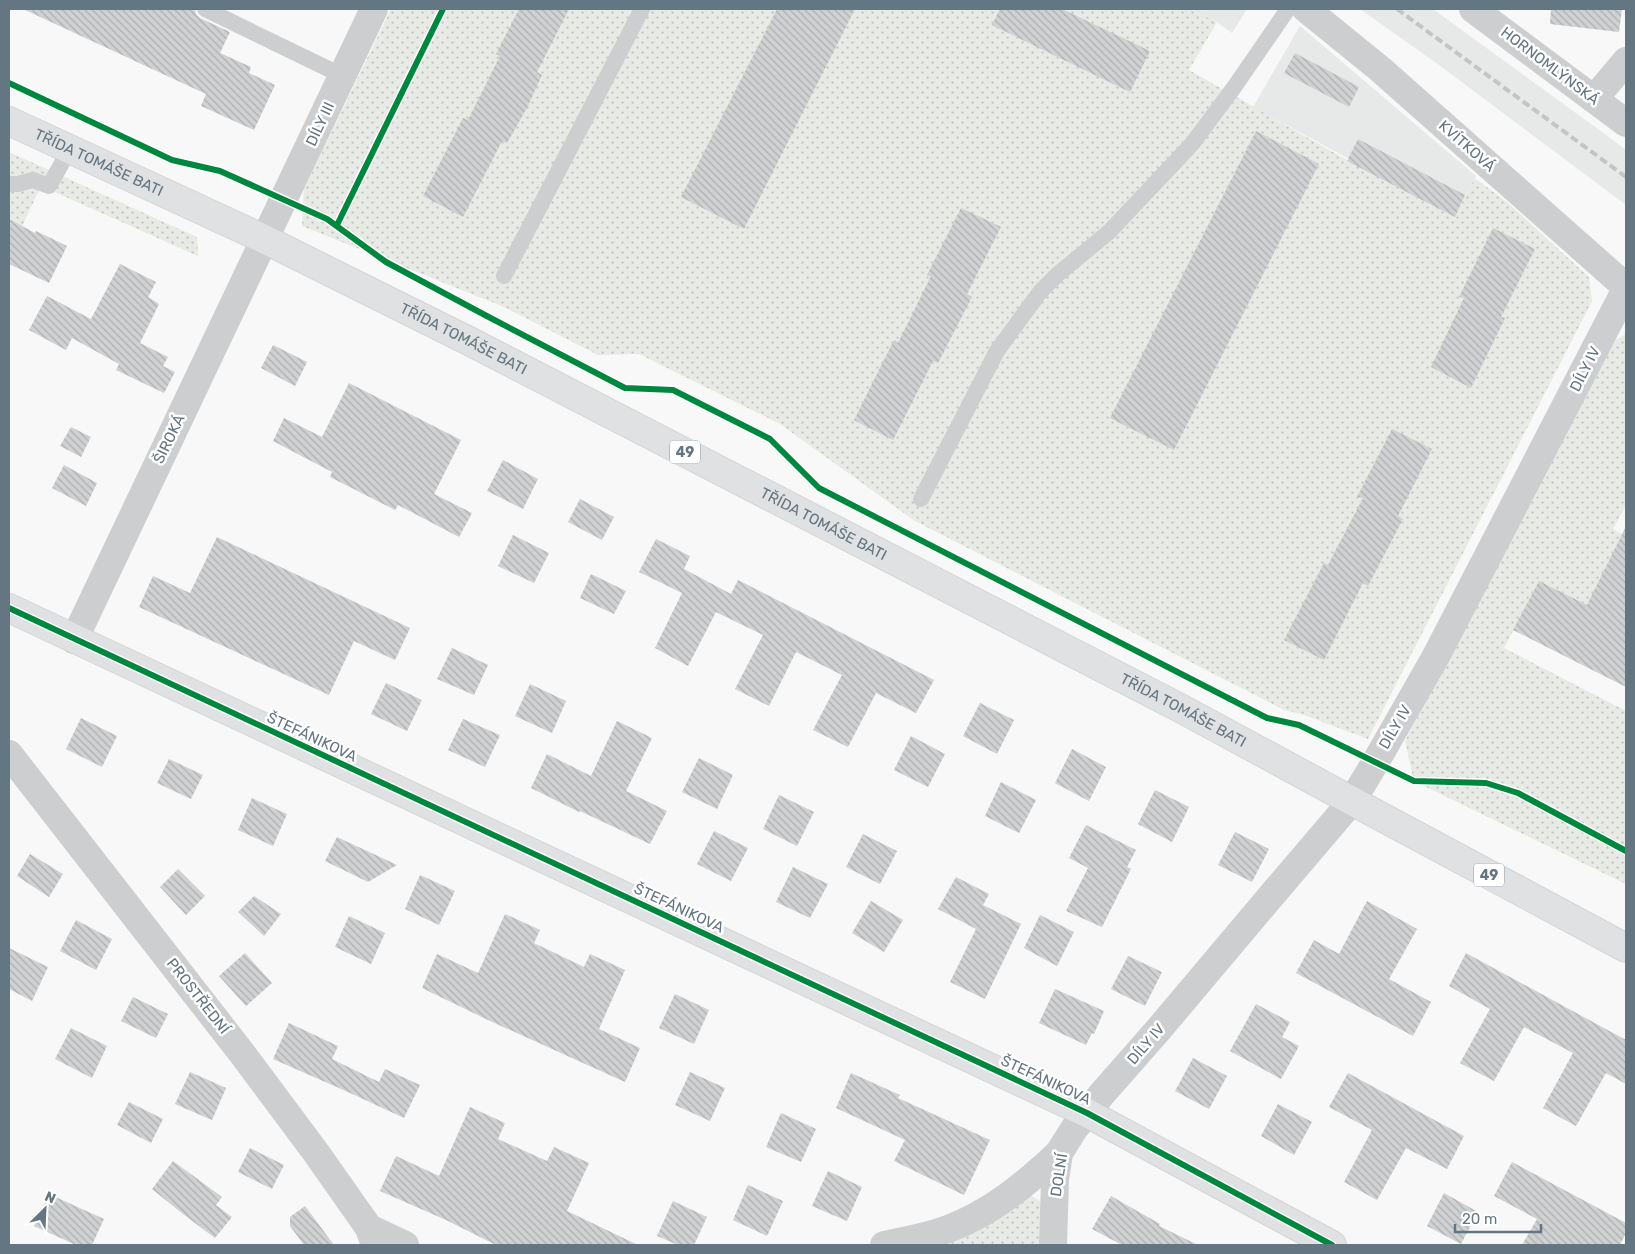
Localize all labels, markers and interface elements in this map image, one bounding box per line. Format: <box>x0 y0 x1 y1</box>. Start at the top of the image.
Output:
street label: HORNOMLÝNSKÁ <box>1497 23 1603 109</box>
street label: DÍLY III <box>302 99 338 149</box>
street label: KVÍTKOVÁ <box>1435 117 1499 175</box>
street label: TŘÍDA TOMÁŠE BATI <box>32 125 166 200</box>
street label: TŘÍDA TOMÁŠE BATI <box>397 299 530 378</box>
street label: DÍLY IV <box>1566 343 1604 395</box>
street label: ŠIROKÁ <box>149 411 189 467</box>
road number: 49 <box>670 441 700 464</box>
street label: TŘÍDA TOMÁŠE BATI <box>757 484 890 564</box>
street label: TŘÍDA TOMÁŠE BATI <box>1117 670 1249 751</box>
street label: DÍLY IV <box>1375 702 1415 752</box>
street label: ŠTEFÁNIKOVA <box>264 708 360 766</box>
road number: 49 <box>1474 864 1504 886</box>
street label: ŠTEFÁNIKOVA <box>631 879 727 937</box>
street label: PROSTŘEDNÍ <box>163 954 234 1038</box>
street label: DÍLY IV <box>1123 1020 1169 1068</box>
street label: ŠTEFÁNIKOVA <box>998 1051 1094 1109</box>
street label: DOLNÍ <box>1047 1151 1071 1198</box>
north arrow <box>20 1184 70 1234</box>
text: N <box>42 1188 58 1207</box>
scale bar <box>1455 1202 1541 1234</box>
text: 20 m <box>1462 1210 1497 1228</box>

